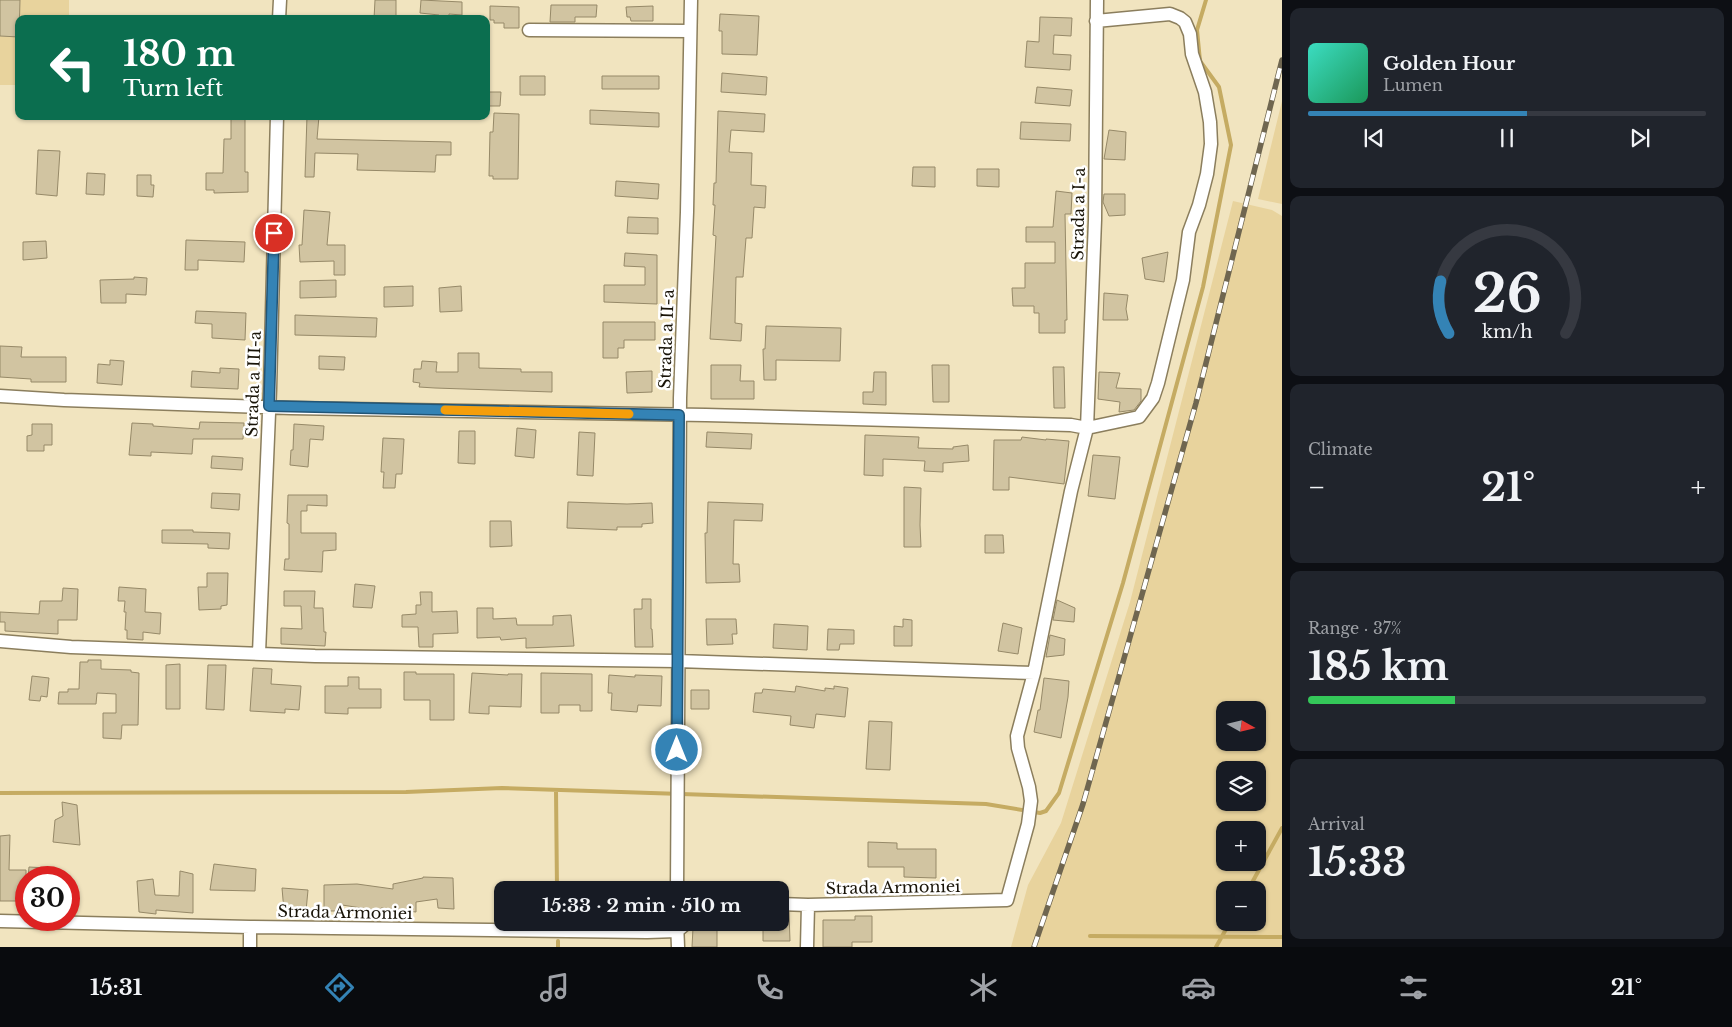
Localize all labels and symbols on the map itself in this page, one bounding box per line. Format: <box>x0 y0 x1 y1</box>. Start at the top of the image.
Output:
street label: Strada a I-a <box>1067 167 1089 261</box>
pin <box>253 212 295 254</box>
street label: Strada a II-a <box>654 289 678 389</box>
street label: Strada a III-a <box>241 330 265 437</box>
north arrow <box>1216 701 1266 751</box>
position arrow <box>650 723 702 775</box>
speed limit sign: 30 <box>15 866 80 931</box>
street label: Strada Armoniei <box>825 876 961 898</box>
street label: Strada Armoniei <box>277 901 413 923</box>

